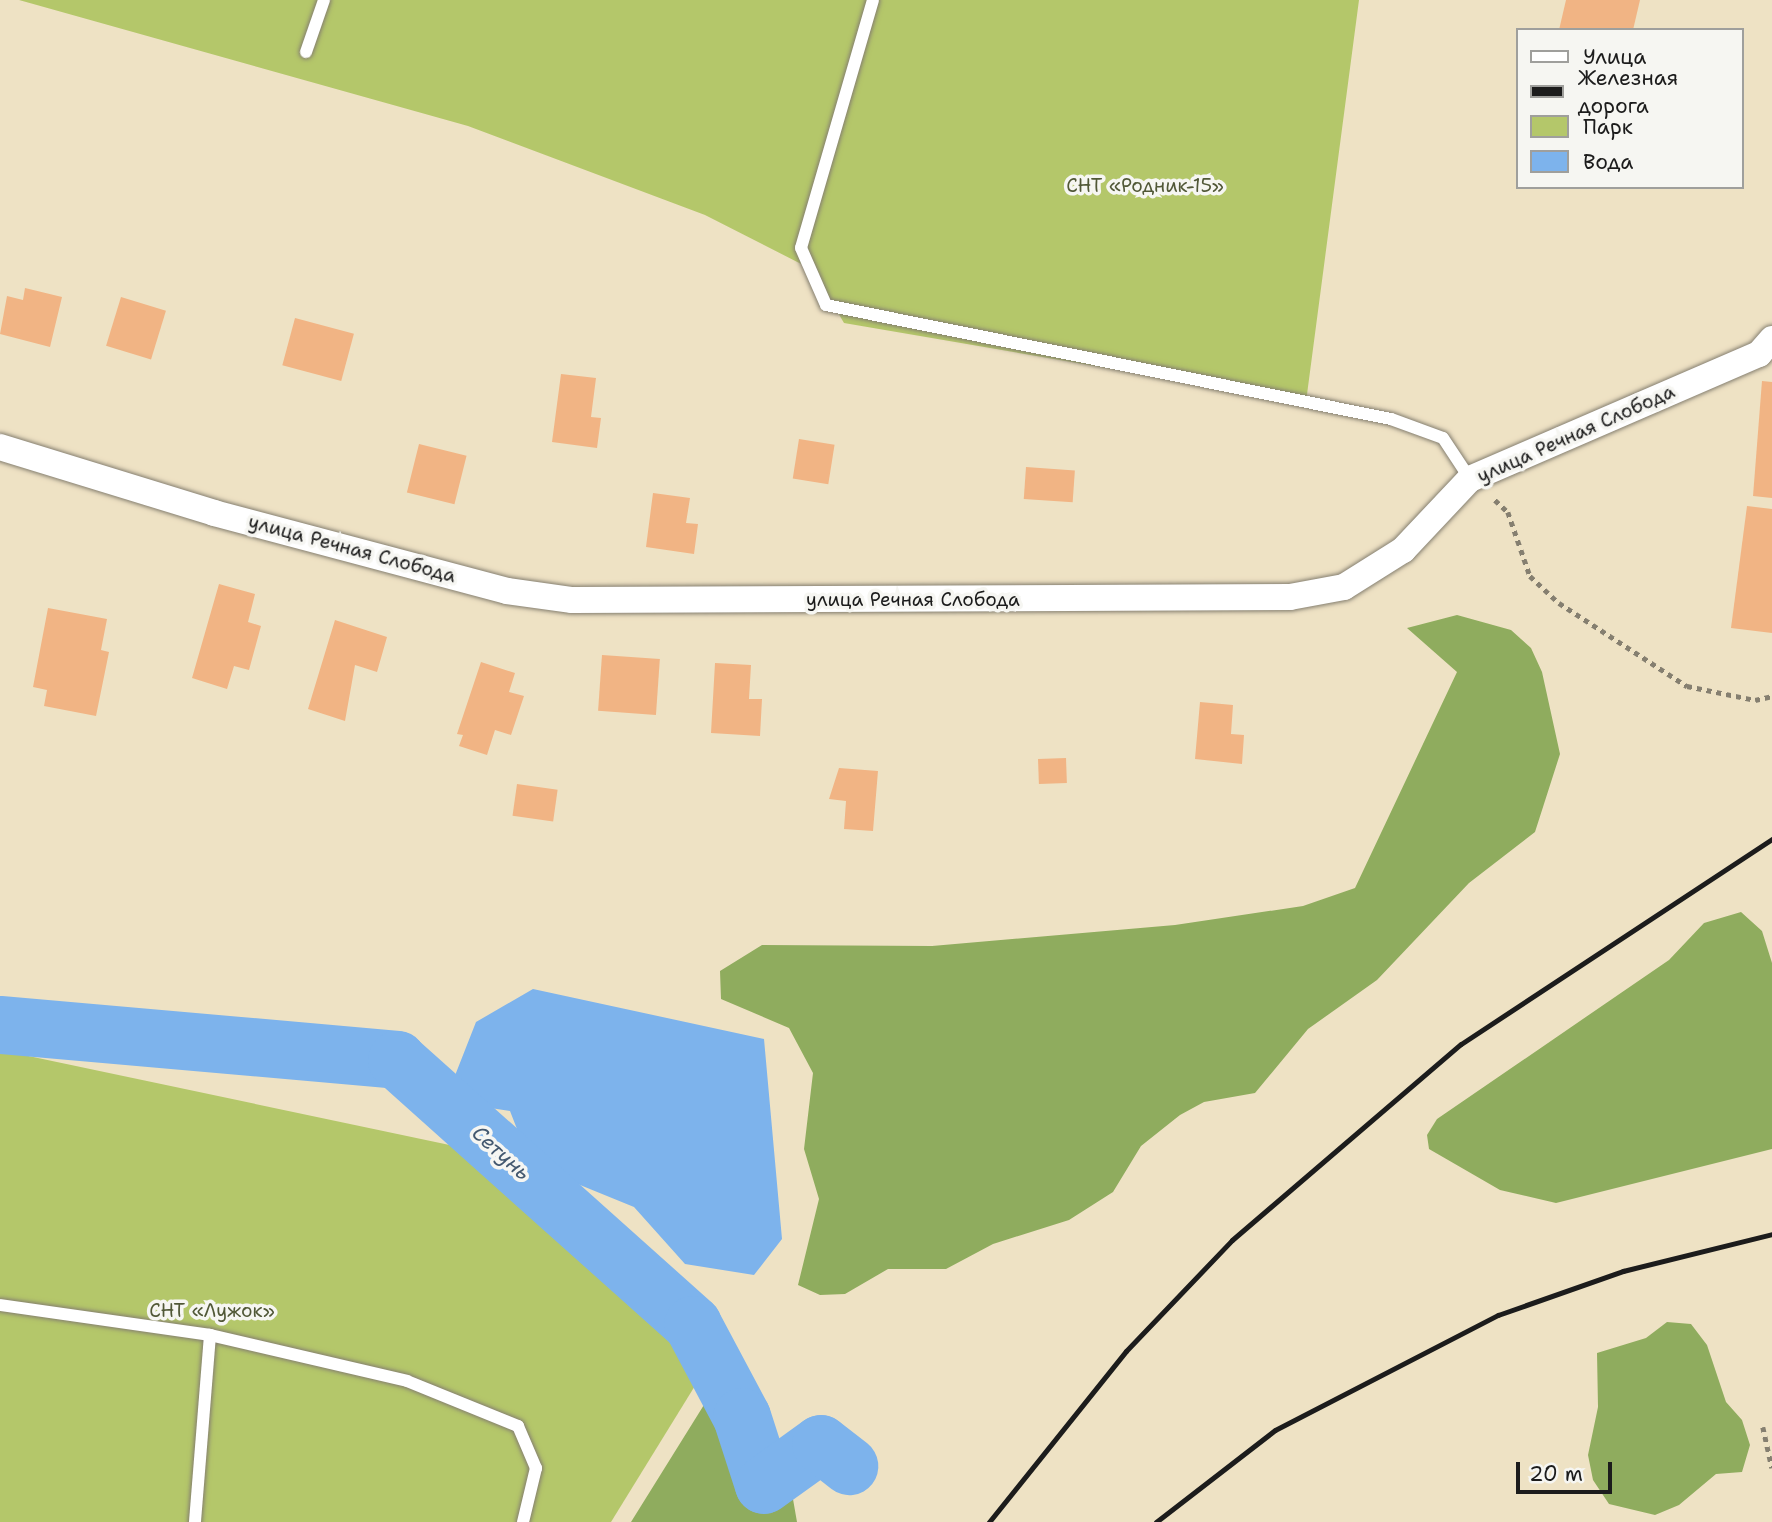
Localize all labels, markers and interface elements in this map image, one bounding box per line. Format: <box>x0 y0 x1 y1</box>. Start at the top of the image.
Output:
legend <box>1516 28 1744 189</box>
text: Улица <box>1583 43 1646 71</box>
text: Железная дорога <box>1578 64 1678 120</box>
text: Парк <box>1583 113 1633 141</box>
text: Вода <box>1583 148 1633 176</box>
park label: СНТ «Родник-15» <box>1066 175 1224 197</box>
street label: улица Речная Слобода <box>1474 380 1678 488</box>
street label: улица Речная Слобода <box>246 510 458 588</box>
street label: улица Речная Слобода <box>806 589 1020 611</box>
water label: Сетунь <box>467 1120 535 1186</box>
park label: СНТ «Лужок» <box>149 1300 275 1322</box>
scale bar <box>1520 1448 1616 1492</box>
text: 20 m <box>1529 1460 1583 1488</box>

